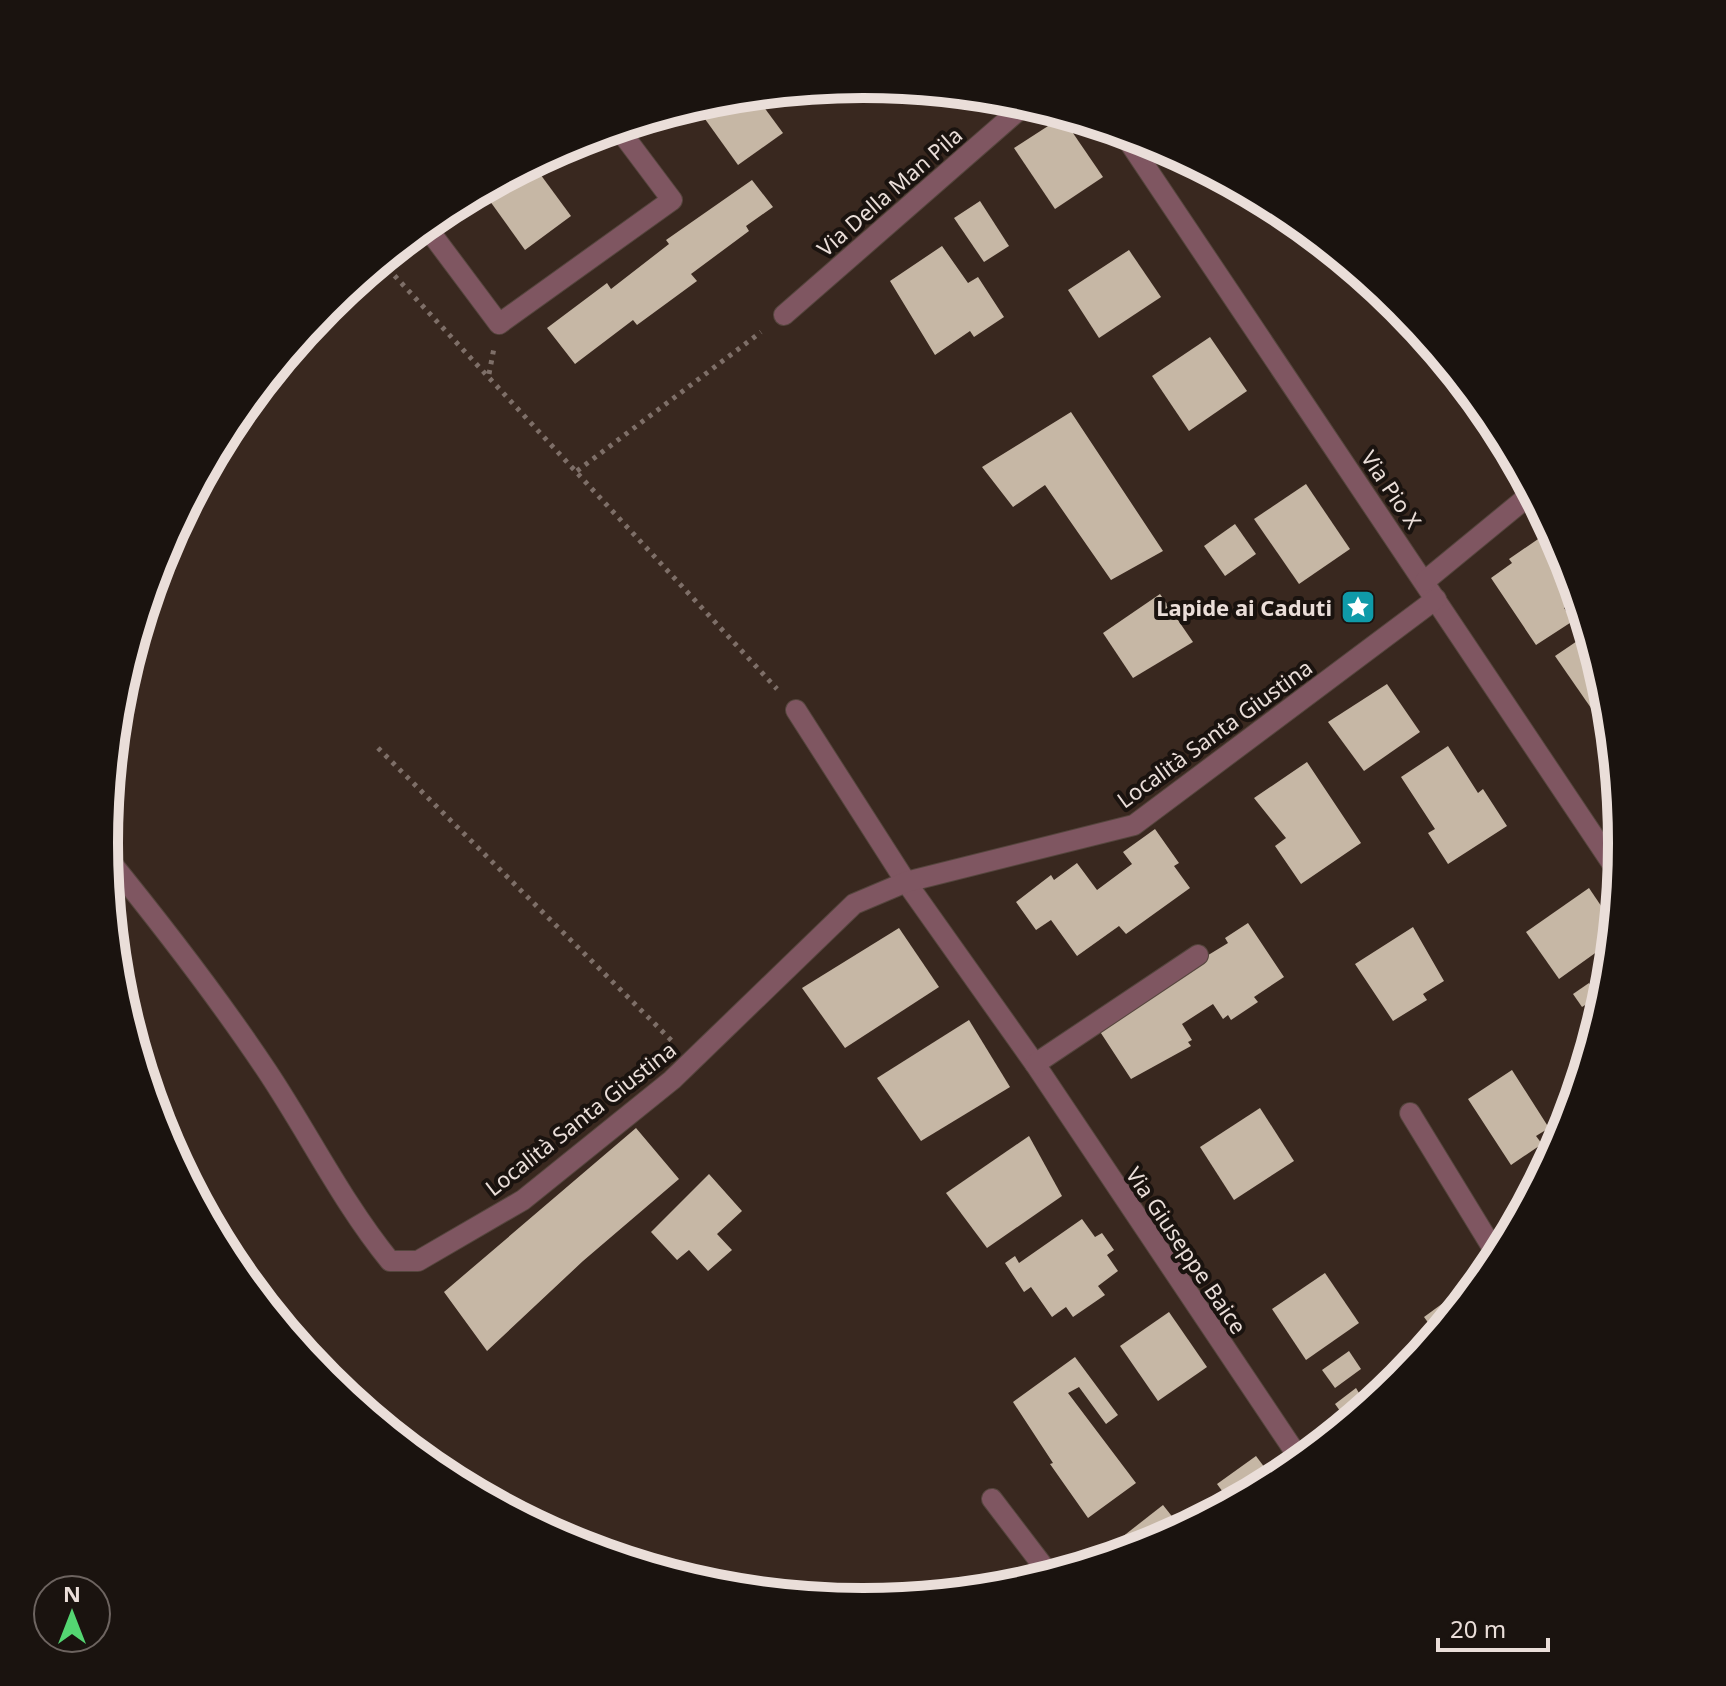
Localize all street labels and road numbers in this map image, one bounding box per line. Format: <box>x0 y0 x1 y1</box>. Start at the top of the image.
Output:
street label: Via Della Man Pila <box>810 120 968 262</box>
street label: Via Pio X <box>1355 444 1429 534</box>
street label: Località Santa Giustina <box>1110 652 1318 814</box>
street label: Località Santa Giustina <box>478 1034 682 1202</box>
street label: Via Giuseppe Baice <box>1120 1161 1254 1339</box>

